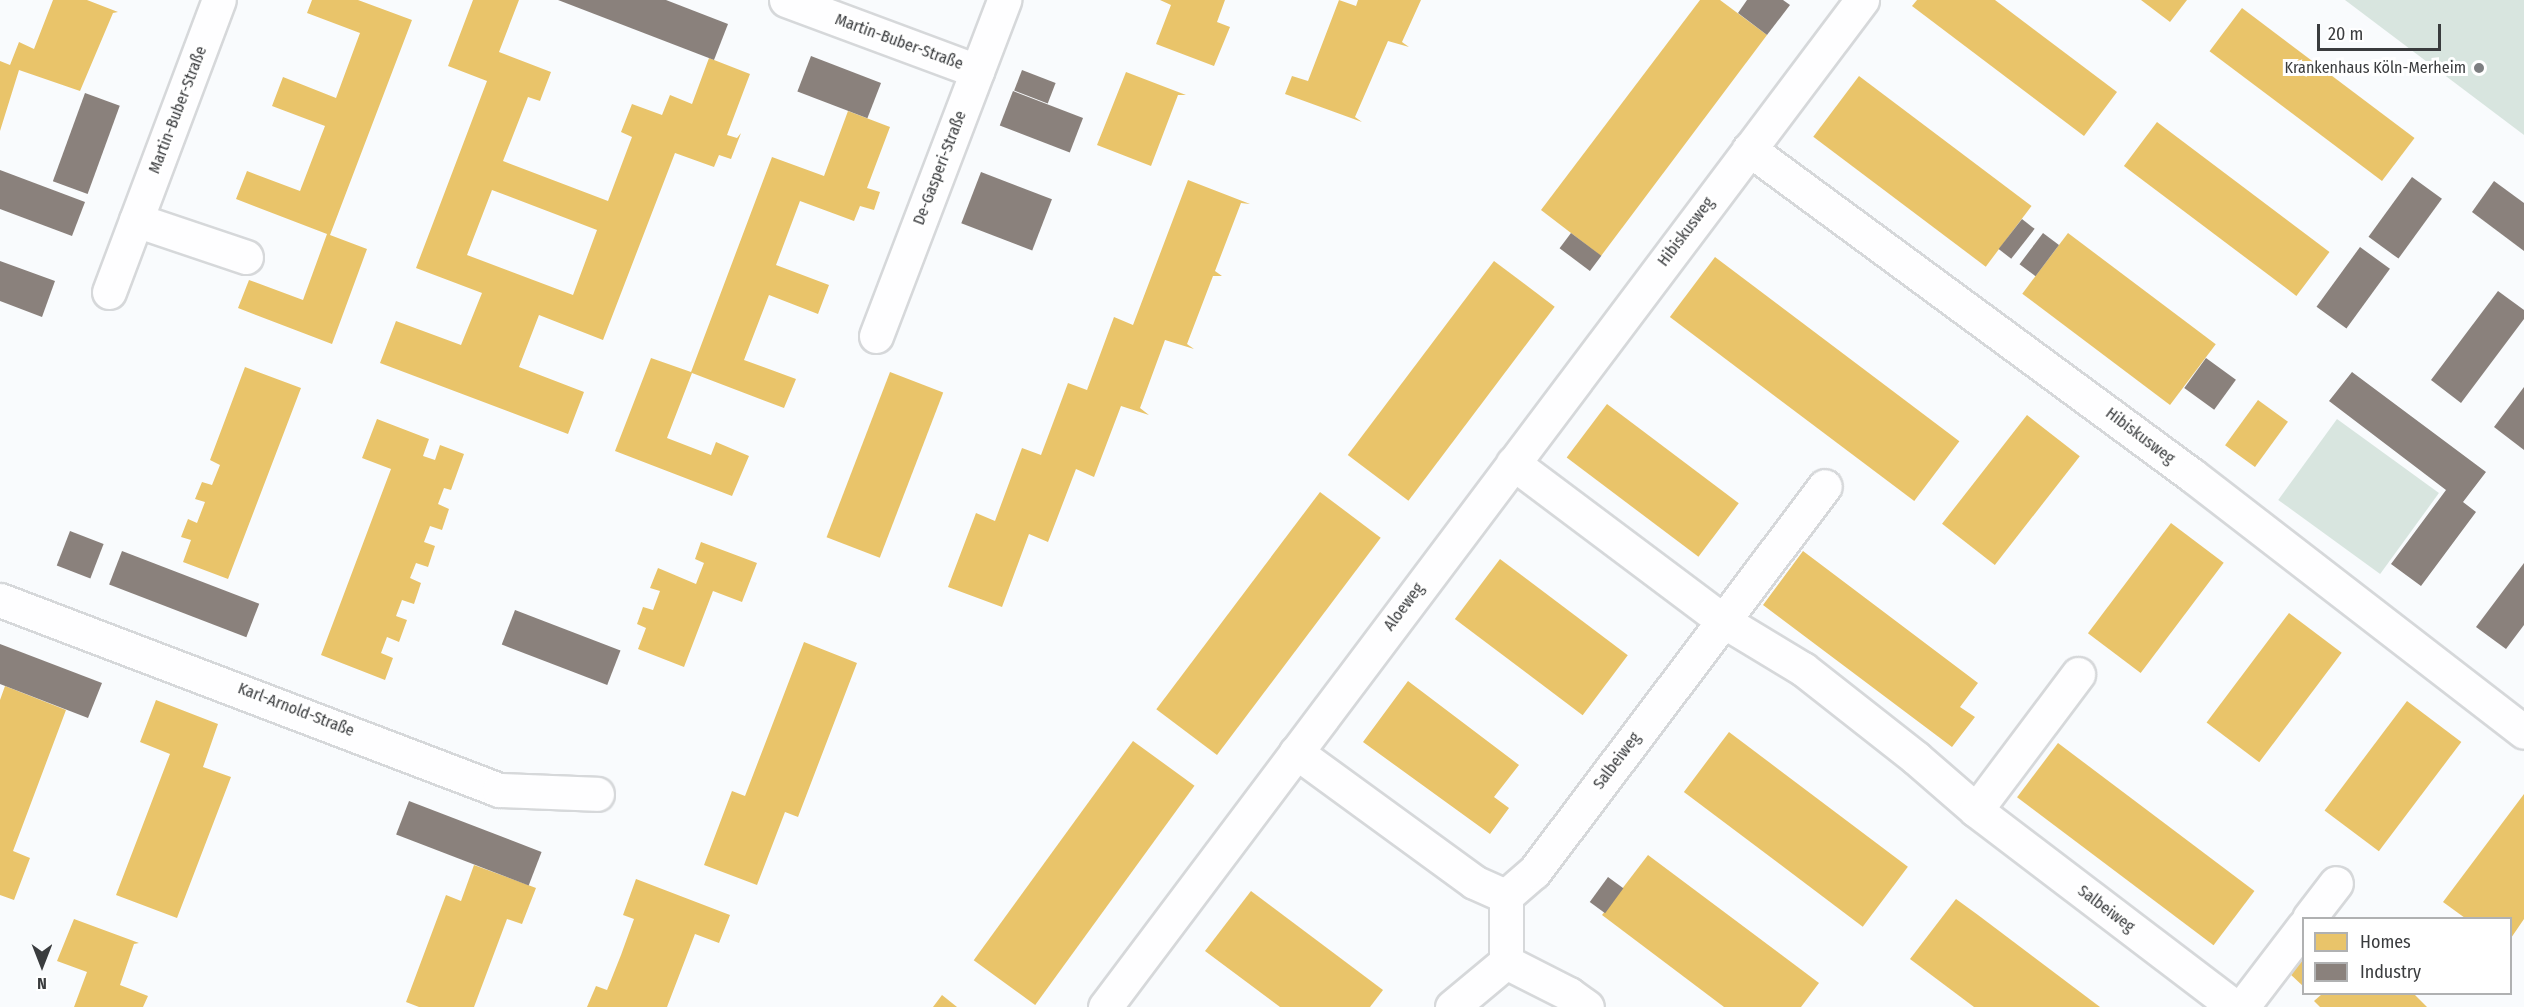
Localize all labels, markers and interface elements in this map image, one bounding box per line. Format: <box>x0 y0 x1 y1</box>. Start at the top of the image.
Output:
street label: Martin-Buber-Straße <box>832 10 966 74</box>
scale bar <box>2320 12 2444 50</box>
text: 20 m <box>2328 23 2363 45</box>
street label: Martin-Buber-Straße <box>145 44 211 176</box>
place label: Krankenhaus Köln-Merheim <box>2285 58 2466 78</box>
marker: Krankenhaus Köln-Merheim <box>2470 59 2488 77</box>
street label: De-Gasperi-Straße <box>909 108 971 228</box>
street label: Hibiskusweg <box>1654 194 1718 270</box>
street label: Hibiskusweg <box>2102 404 2178 468</box>
street label: Aloeweg <box>1380 579 1428 635</box>
street label: Karl-Arnold-Straße <box>235 679 357 741</box>
street label: Salbeiweg <box>1589 729 1645 793</box>
street label: Salbeiweg <box>2074 881 2138 937</box>
legend <box>2302 917 2512 995</box>
text: Homes <box>2360 931 2411 953</box>
north arrow <box>12 935 72 995</box>
text: Industry <box>2360 961 2421 983</box>
text: N <box>37 974 47 993</box>

